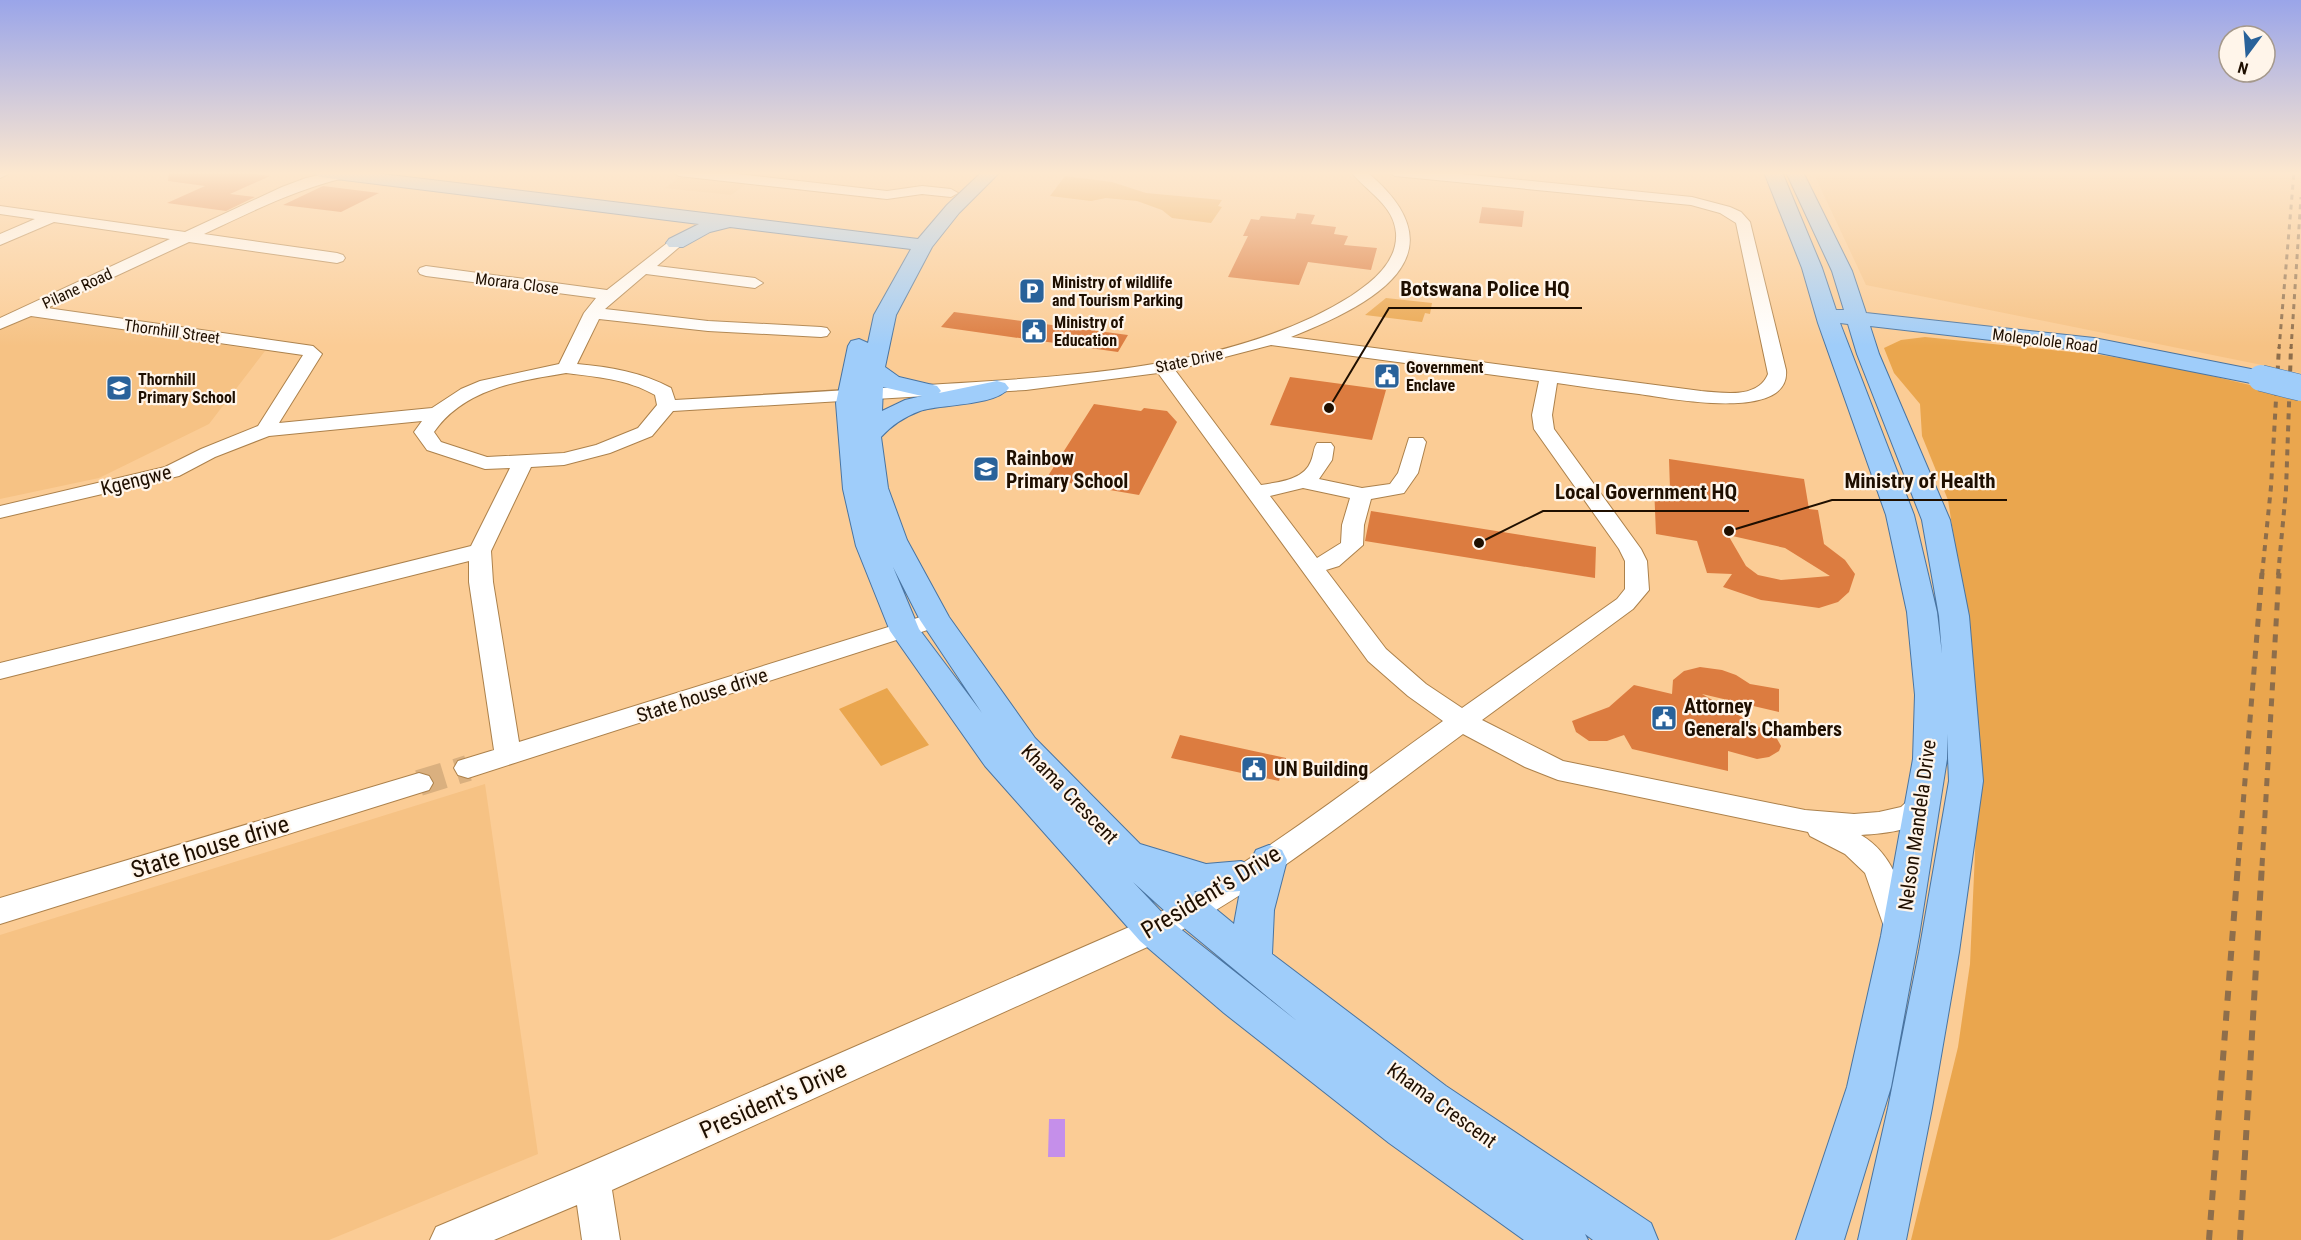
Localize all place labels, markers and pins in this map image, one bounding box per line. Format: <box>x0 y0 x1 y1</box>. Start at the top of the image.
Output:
callout: Botswana Police HQ <box>1389 269 1582 308</box>
place label: Ministry of wildlife and Tourism Parking <box>1052 273 1183 310</box>
parking icon: Ministry of wildlife and Tourism Parking <box>1017 276 1047 306</box>
place label: Ministry of Education <box>1054 313 1124 350</box>
public building icon: Ministry of Education <box>1019 316 1049 346</box>
place label: Government Enclave <box>1406 358 1484 395</box>
public building icon: Government Enclave <box>1372 361 1402 391</box>
place label: Thornhill Primary School <box>138 370 236 407</box>
school or university icon: Thornhill Primary School <box>104 373 134 403</box>
place label: Rainbow Primary School <box>1006 446 1128 493</box>
school or university icon: Rainbow Primary School <box>971 454 1001 484</box>
callout: Ministry of Health <box>1832 461 2007 500</box>
callout: Local Government HQ <box>1543 472 1749 511</box>
place label: Attorney General's Chambers <box>1684 694 1842 741</box>
public building icon: Attorney General's Chambers <box>1649 703 1679 733</box>
public building icon: UN Building <box>1239 754 1269 784</box>
place label: UN Building <box>1274 757 1368 781</box>

